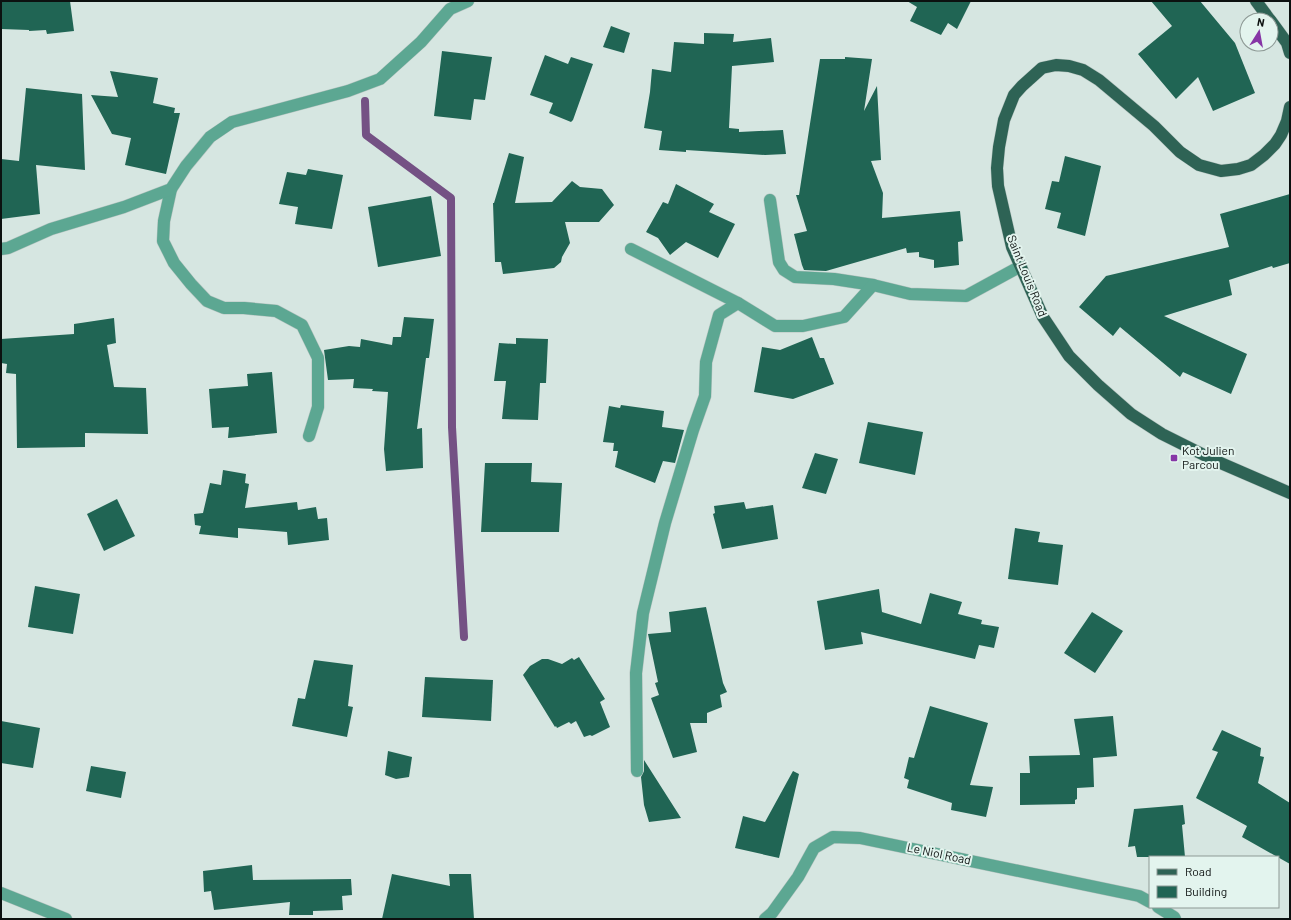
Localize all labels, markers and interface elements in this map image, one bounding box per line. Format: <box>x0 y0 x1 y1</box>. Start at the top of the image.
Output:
north arrow <box>1239 12 1279 52</box>
text: N <box>1256 15 1266 29</box>
street label: Saint Louis Road <box>1005 233 1051 319</box>
place label: Kot Julien Parcou <box>1182 443 1234 471</box>
marker: Kot Julien Parcou <box>1169 453 1179 463</box>
street label: Le Niol Road <box>906 839 972 867</box>
legend <box>1149 856 1279 908</box>
text: Road <box>1185 864 1212 878</box>
text: Building <box>1185 884 1227 898</box>

